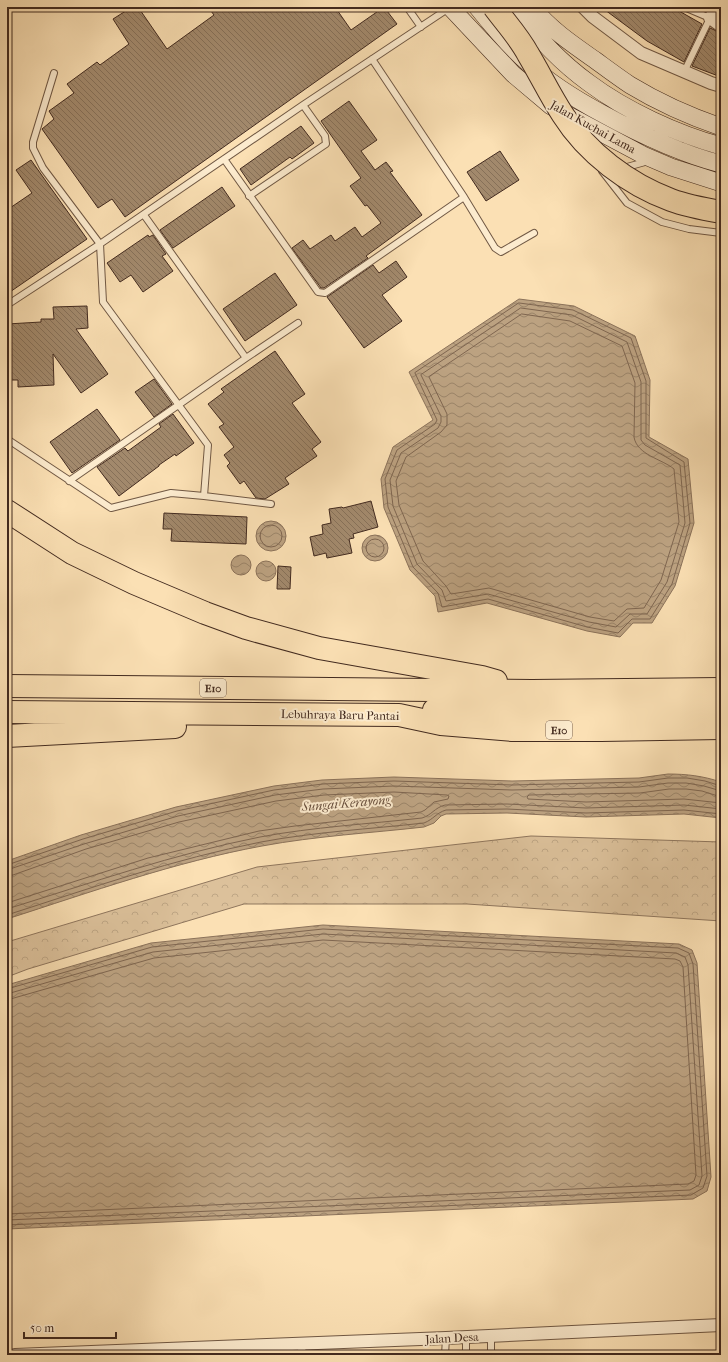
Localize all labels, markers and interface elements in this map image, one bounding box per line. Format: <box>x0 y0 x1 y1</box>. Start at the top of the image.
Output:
street label: Jalan Kuchai Lama <box>547 97 639 156</box>
road number: E10 <box>200 679 226 697</box>
street label: Lebuhraya Baru Pantai <box>281 707 400 723</box>
road number: E10 <box>546 721 572 739</box>
water label: Sungai Kerayong <box>300 792 392 814</box>
scale bar <box>24 1314 116 1340</box>
text: 50 m <box>30 1321 54 1335</box>
street label: Jalan Desa <box>424 1330 479 1346</box>

